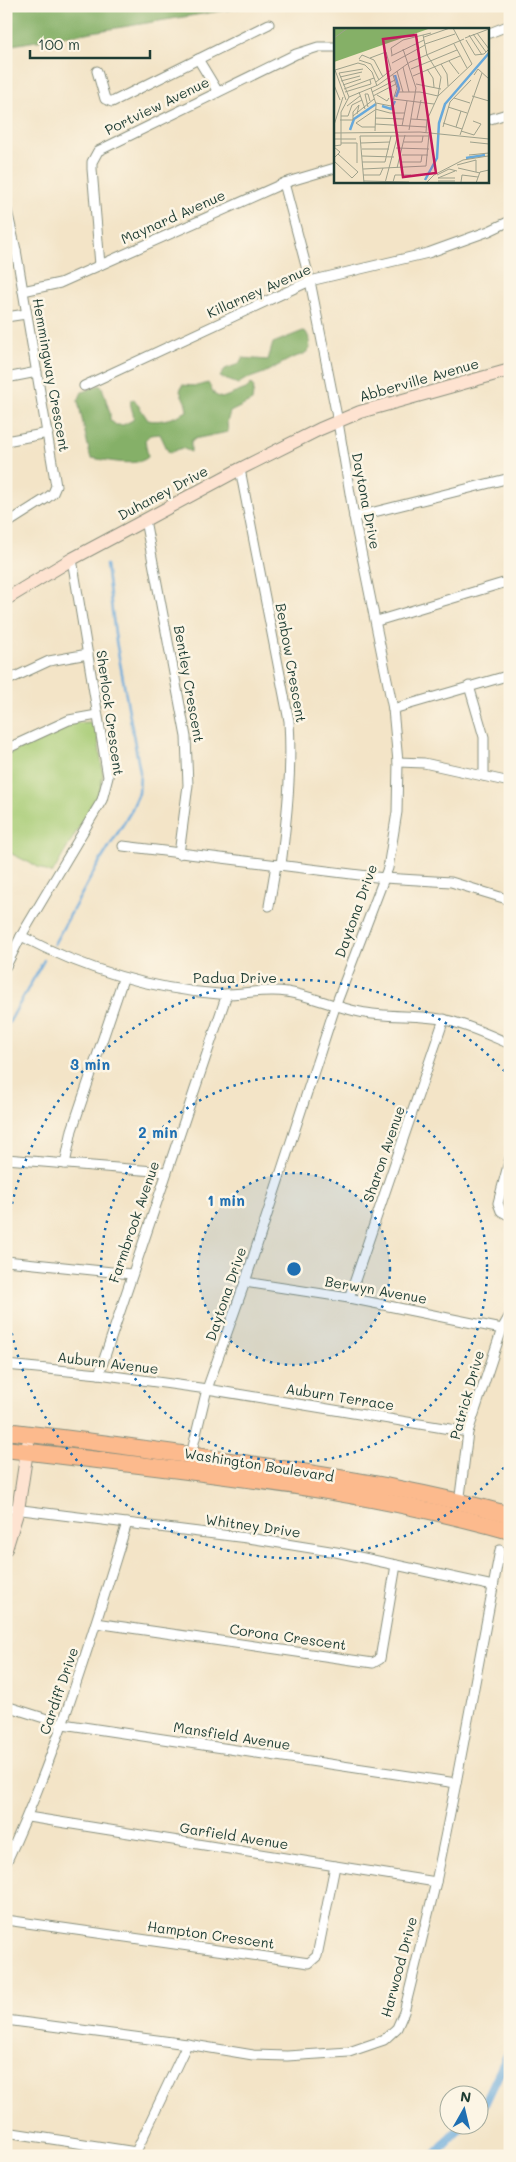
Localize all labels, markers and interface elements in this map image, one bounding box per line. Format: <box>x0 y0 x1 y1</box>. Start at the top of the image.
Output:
scale bar <box>30 28 150 60</box>
inset map <box>334 28 488 182</box>
text: 100 m <box>38 34 80 54</box>
street label: Portview Avenue <box>101 72 212 139</box>
street label: Maynard Avenue <box>118 185 228 248</box>
street label: Killarney Avenue <box>204 259 314 322</box>
street label: Hemmingway Crescent <box>29 297 74 453</box>
street label: Abberville Avenue <box>357 353 481 406</box>
street label: Daytona Drive <box>348 451 385 551</box>
street label: Duhaney Drive <box>115 461 211 524</box>
street label: Benbow Crescent <box>272 602 311 724</box>
street label: Bentley Crescent <box>170 624 209 744</box>
street label: Sherlock Crescent <box>92 649 129 777</box>
street label: Daytona Drive <box>330 861 381 960</box>
street label: Padua Drive <box>193 968 277 987</box>
text: 3 min <box>70 1054 110 1074</box>
street label: Sharon Avenue <box>358 1103 409 1204</box>
text: 2 min <box>138 1122 178 1142</box>
street label: Farmbrook Avenue <box>104 1158 163 1285</box>
text: 1 min <box>207 1190 245 1210</box>
street label: Daytona Drive <box>201 1244 250 1343</box>
centre of rings <box>285 1260 303 1278</box>
street label: Berwyn Avenue <box>324 1271 429 1308</box>
street label: Auburn Avenue <box>56 1347 160 1378</box>
street label: Patrick Drive <box>445 1348 488 1442</box>
street label: Auburn Terrace <box>285 1379 396 1414</box>
street label: Washington Boulevard <box>183 1443 335 1486</box>
street label: Whitney Drive <box>204 1509 302 1542</box>
street label: Corona Crescent <box>228 1619 348 1654</box>
street label: Cardiff Drive <box>35 1645 82 1737</box>
street label: Mansfield Avenue <box>172 1717 292 1754</box>
street label: Garfield Avenue <box>178 1818 290 1853</box>
street label: Harwood Drive <box>376 1914 421 2019</box>
street label: Hampton Crescent <box>146 1916 276 1953</box>
north arrow <box>438 2084 488 2134</box>
text: N <box>459 2086 472 2107</box>

